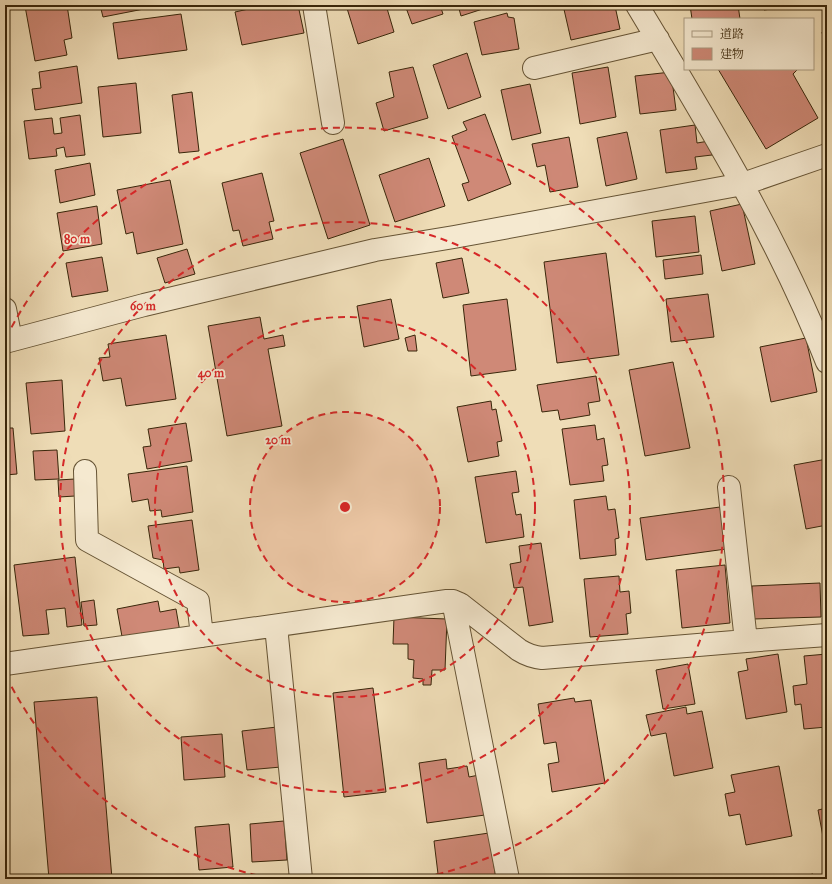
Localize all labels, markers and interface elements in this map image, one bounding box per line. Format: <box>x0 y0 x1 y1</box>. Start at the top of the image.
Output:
legend <box>684 18 814 70</box>
text: 道路 <box>720 27 744 41</box>
text: 建物 <box>720 47 744 61</box>
text: 80 m <box>64 232 91 246</box>
text: 60 m <box>130 299 157 313</box>
text: 40 m <box>198 366 225 381</box>
text: 20 m <box>265 433 292 447</box>
centre of rings <box>338 500 352 514</box>

